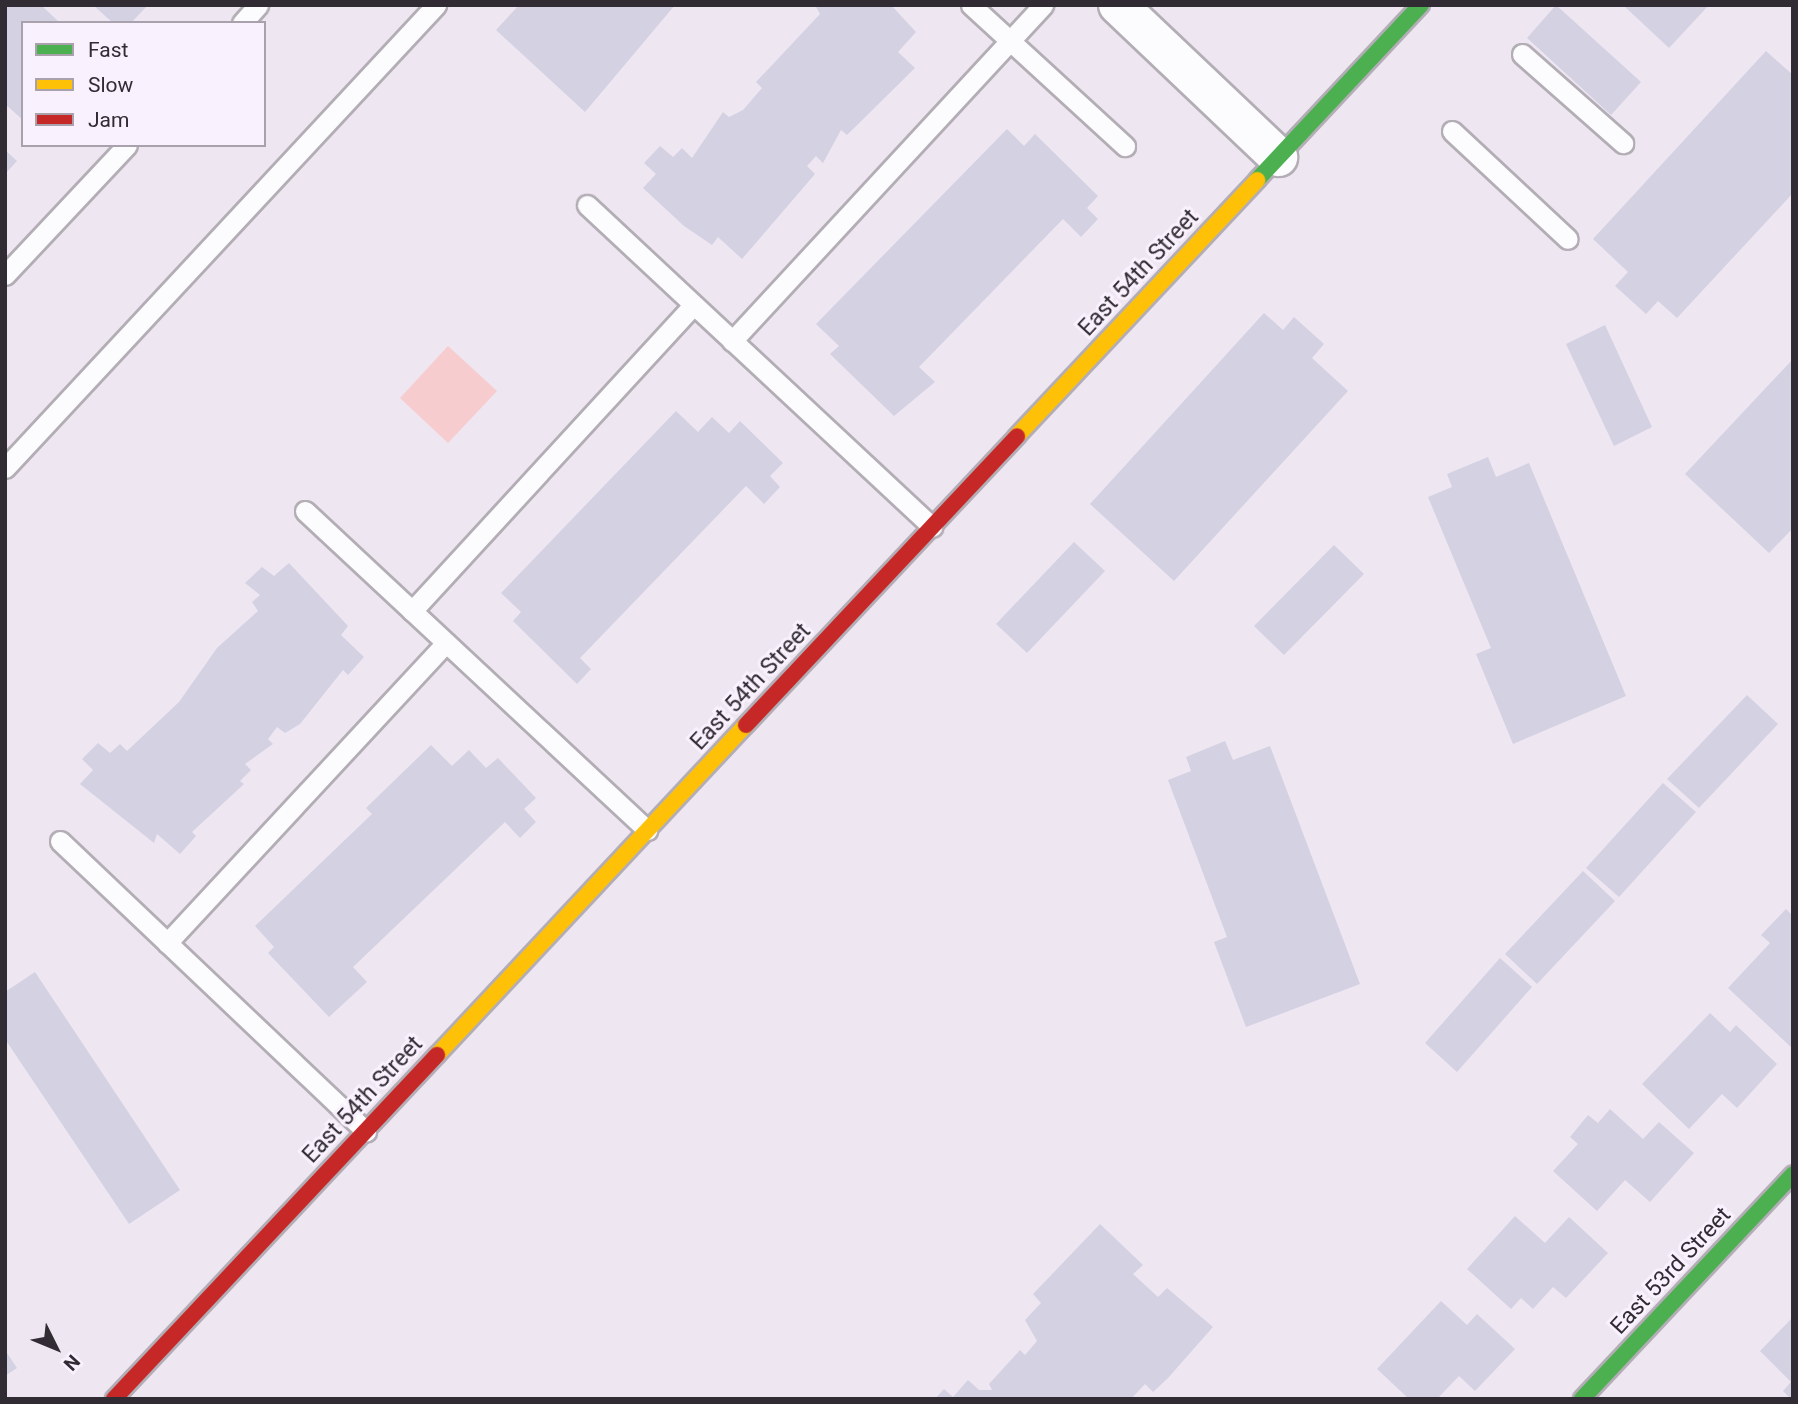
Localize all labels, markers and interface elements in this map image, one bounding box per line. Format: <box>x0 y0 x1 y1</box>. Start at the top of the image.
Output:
legend <box>21 21 266 147</box>
text: Fast <box>88 38 128 62</box>
text: Slow <box>88 73 133 97</box>
text: Jam <box>88 108 129 132</box>
street label: East 54th Street <box>1073 204 1205 342</box>
street label: East 54th Street <box>685 618 817 756</box>
street label: East 54th Street <box>297 1031 429 1169</box>
street label: East 53rd Street <box>1605 1202 1737 1340</box>
north arrow <box>21 1313 91 1383</box>
text: N <box>59 1350 85 1375</box>

